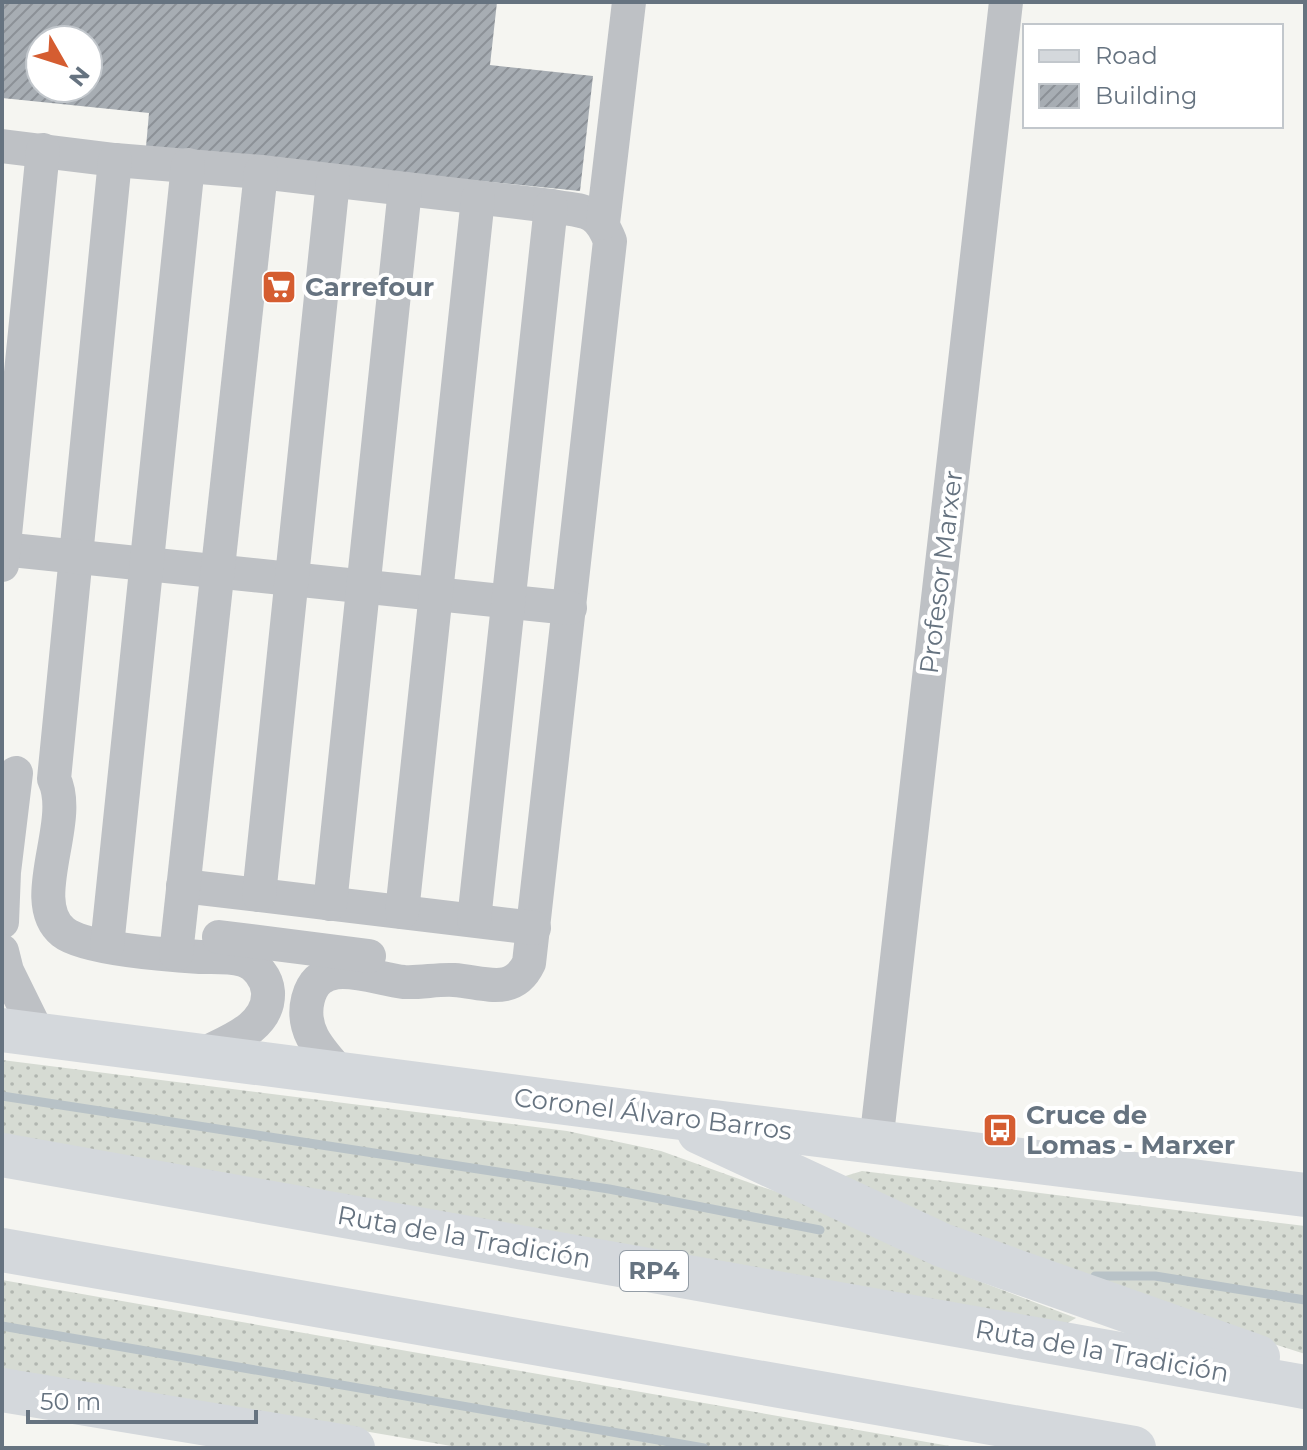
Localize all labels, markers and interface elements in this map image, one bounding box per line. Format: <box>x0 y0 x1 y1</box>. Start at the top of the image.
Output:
north arrow <box>24 24 104 104</box>
legend <box>1023 24 1283 128</box>
text: Road <box>1095 41 1158 70</box>
text: N <box>63 61 95 92</box>
text: Building <box>1095 81 1198 110</box>
supermarket icon: Carrefour <box>260 268 298 306</box>
place label: Carrefour <box>305 271 434 303</box>
street label: Profesor Marxer <box>913 468 969 676</box>
street label: Coronel Álvaro Barros <box>512 1081 794 1147</box>
place label: Cruce de Lomas - Marxer <box>1026 1099 1235 1161</box>
bus stop icon: Cruce de Lomas - Marxer <box>981 1111 1019 1149</box>
street label: Ruta de la Tradición <box>335 1199 593 1275</box>
road number: RP4 <box>620 1251 688 1291</box>
street label: Ruta de la Tradición <box>973 1313 1231 1389</box>
scale bar <box>28 1374 256 1424</box>
text: 50 m <box>40 1387 101 1416</box>

